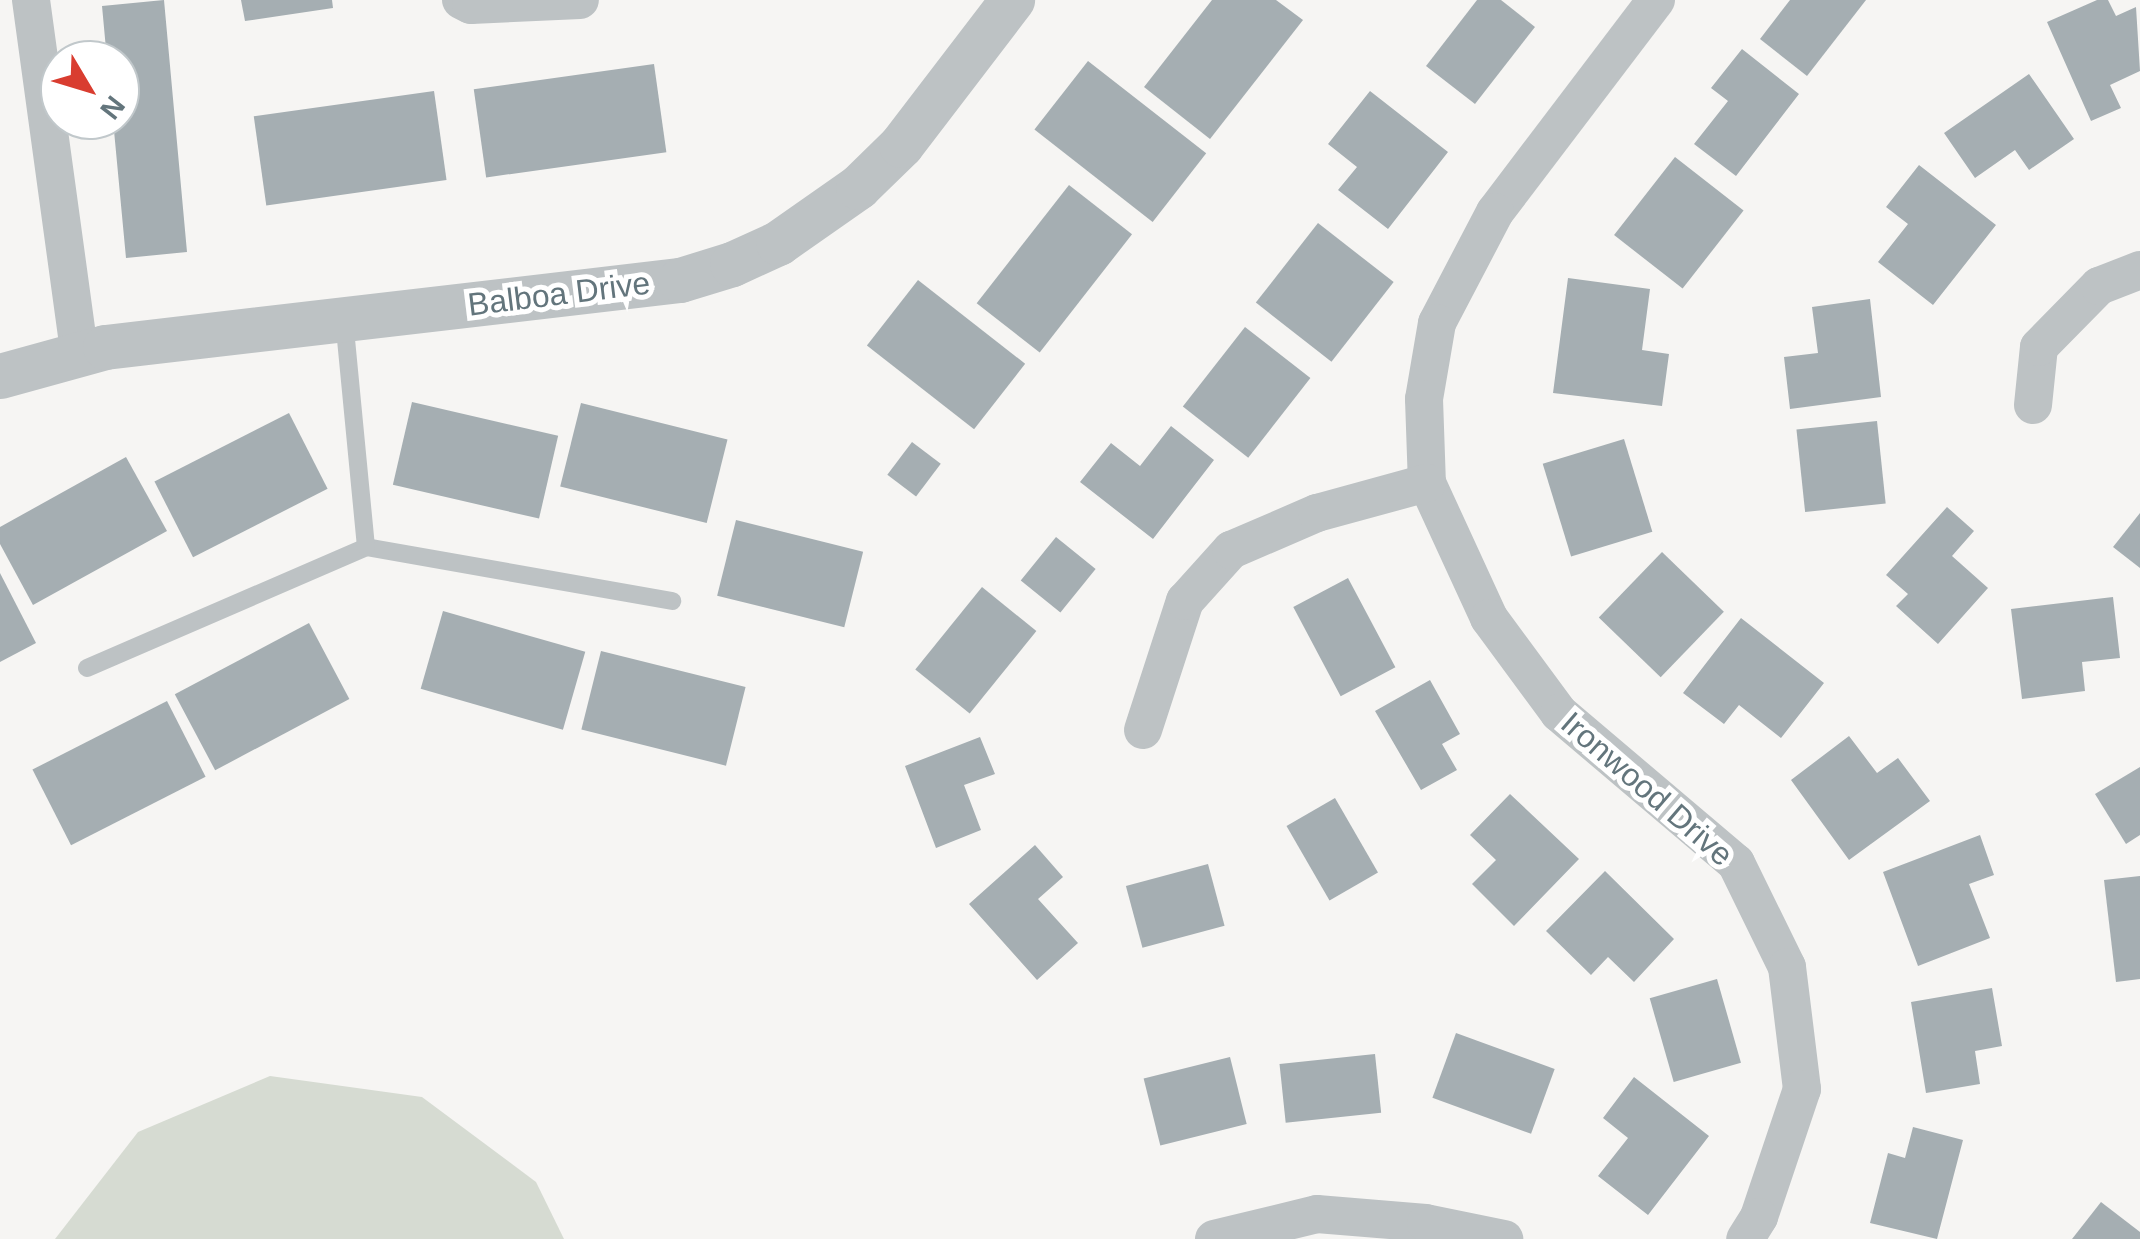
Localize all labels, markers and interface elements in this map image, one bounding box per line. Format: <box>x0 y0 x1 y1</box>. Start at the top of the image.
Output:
north arrow <box>40 40 140 140</box>
text: N <box>94 90 131 125</box>
street label: Balboa Drive <box>466 264 652 324</box>
street label: Ironwood Drive <box>1553 704 1741 874</box>

